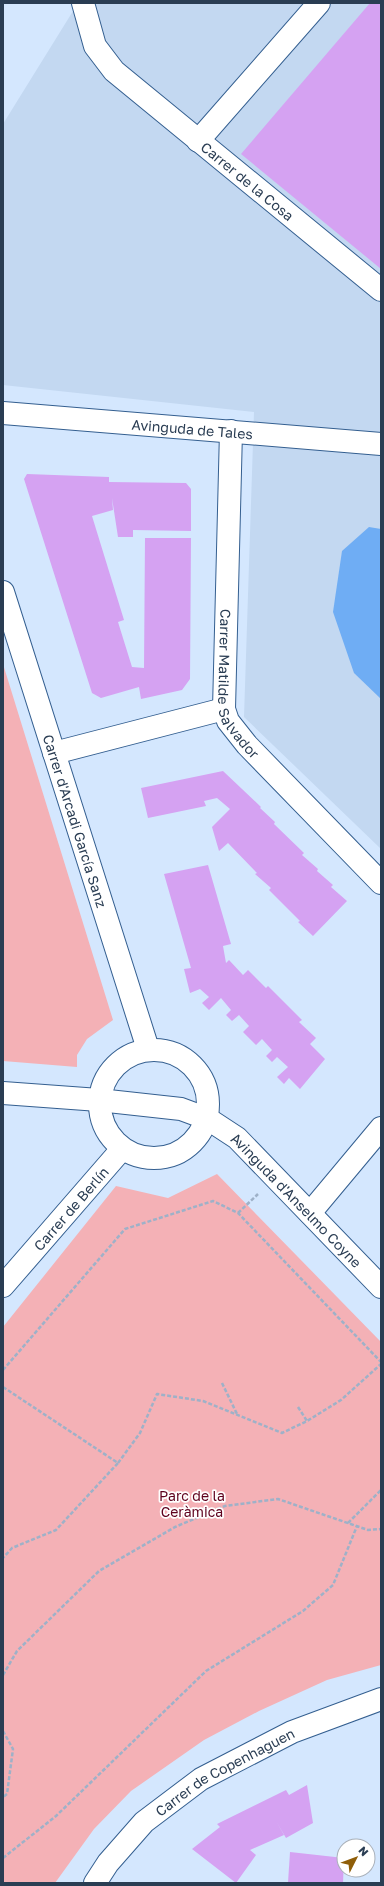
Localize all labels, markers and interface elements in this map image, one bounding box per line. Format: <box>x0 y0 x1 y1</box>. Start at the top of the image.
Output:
street label: Carrer de la Cosa <box>198 138 297 224</box>
street label: Avinguda de Tales <box>131 415 254 442</box>
street label: Carrer Matilde Salvador <box>216 609 264 762</box>
street label: Carrer d'Arcadi García Sanz <box>40 732 111 909</box>
street label: Avinguda d'Anselmo Coyne <box>228 1128 366 1271</box>
street label: Carrer de Berlín <box>30 1163 112 1254</box>
park label: Parc de la Ceràmica <box>159 1487 225 1520</box>
street label: Carrer de Copenhaguen <box>152 1724 297 1819</box>
north arrow <box>336 1838 376 1878</box>
text: N <box>356 1844 371 1858</box>

